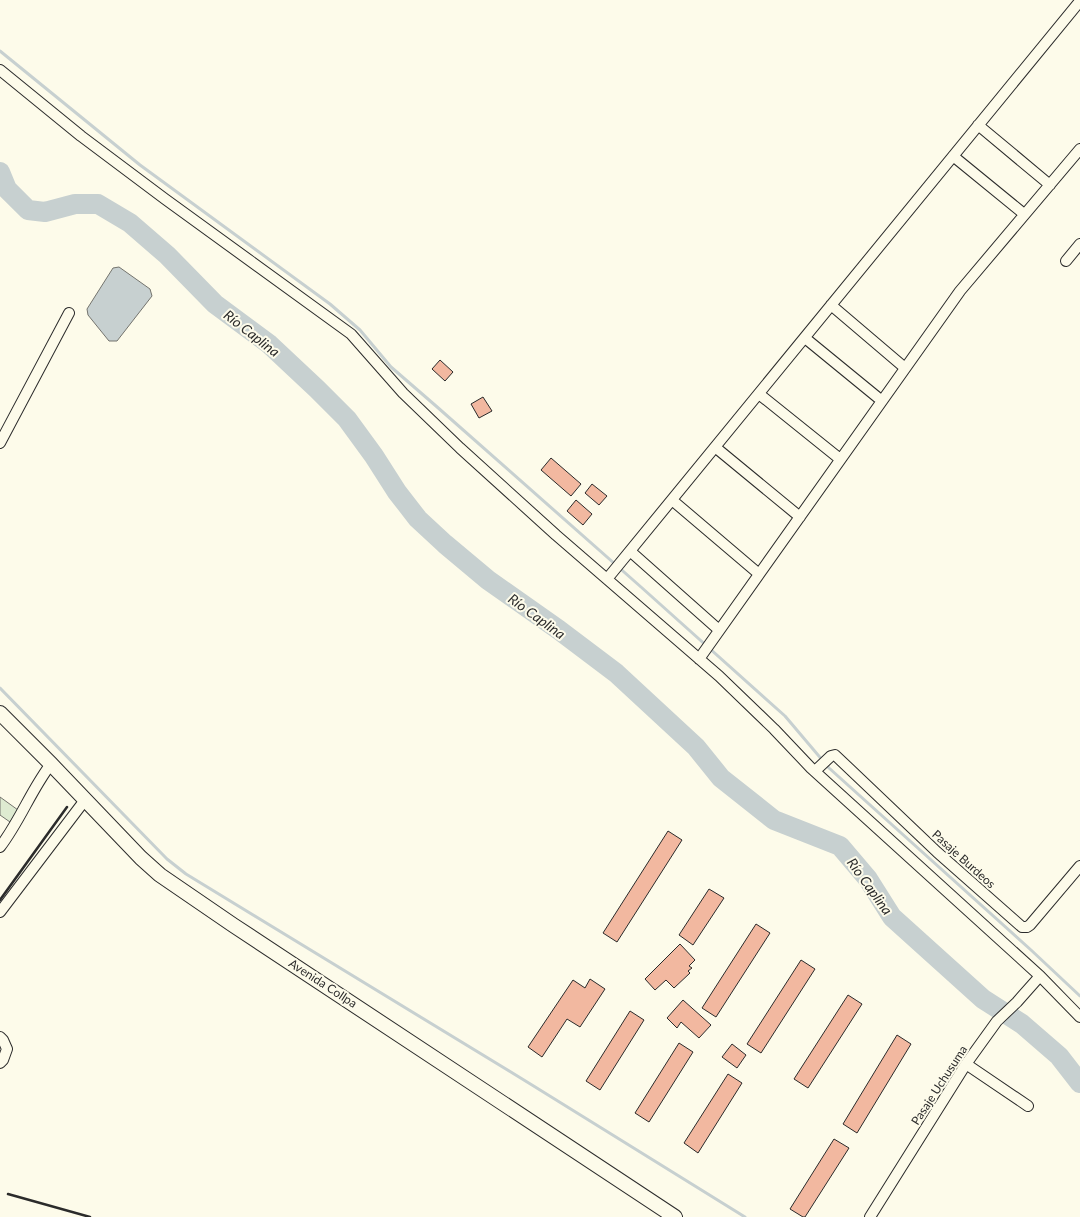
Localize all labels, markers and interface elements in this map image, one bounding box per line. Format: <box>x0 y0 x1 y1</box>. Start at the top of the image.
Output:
water label: Río Caplina <box>221 306 283 360</box>
water label: Río Caplina <box>505 590 569 642</box>
street label: Pasaje Burdeos <box>929 827 999 891</box>
water label: Río Caplina <box>844 854 896 918</box>
street label: Avenida Collpa <box>286 955 360 1011</box>
street label: Pasaje Uchusuma <box>908 1042 970 1128</box>

